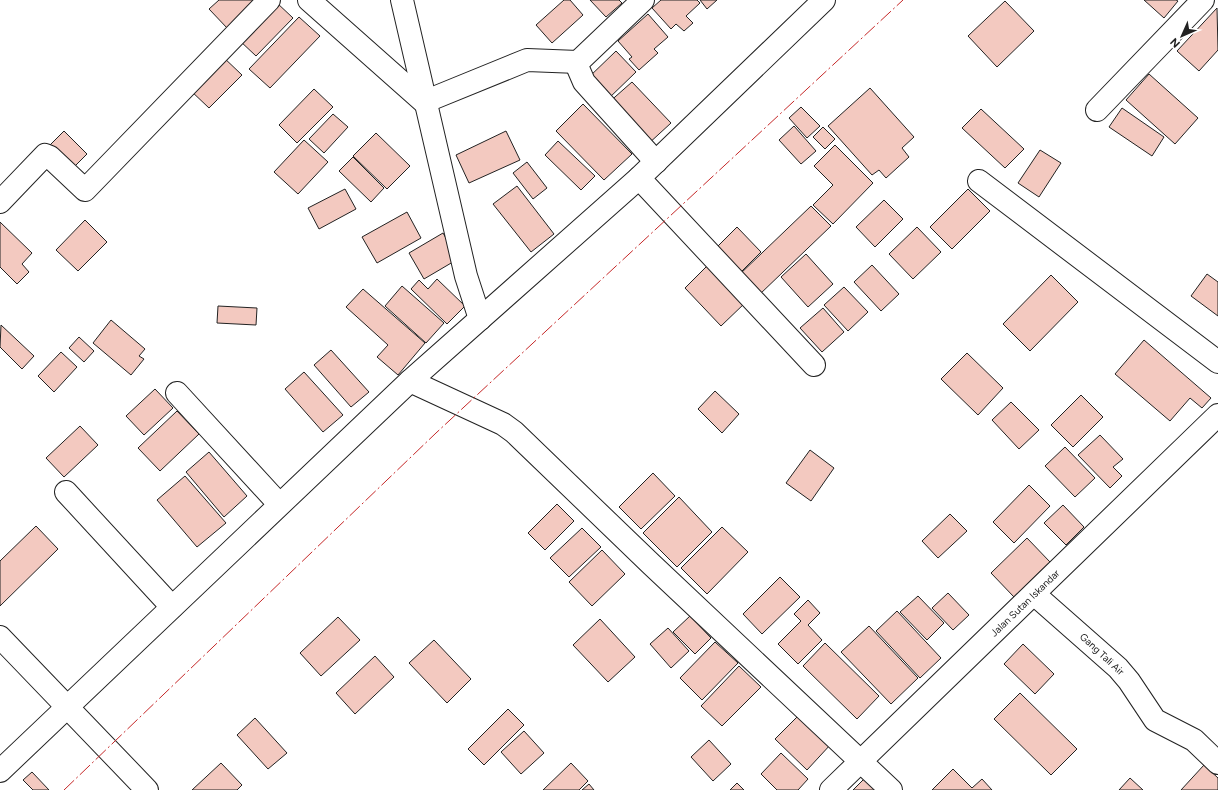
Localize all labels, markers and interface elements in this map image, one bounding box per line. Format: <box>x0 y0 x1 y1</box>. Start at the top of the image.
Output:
north arrow <box>1162 16 1202 56</box>
text: N <box>1168 35 1183 50</box>
street label: Jalan Sutan Iskandar <box>988 566 1063 639</box>
street label: Gang Tali Air <box>1077 630 1127 678</box>

